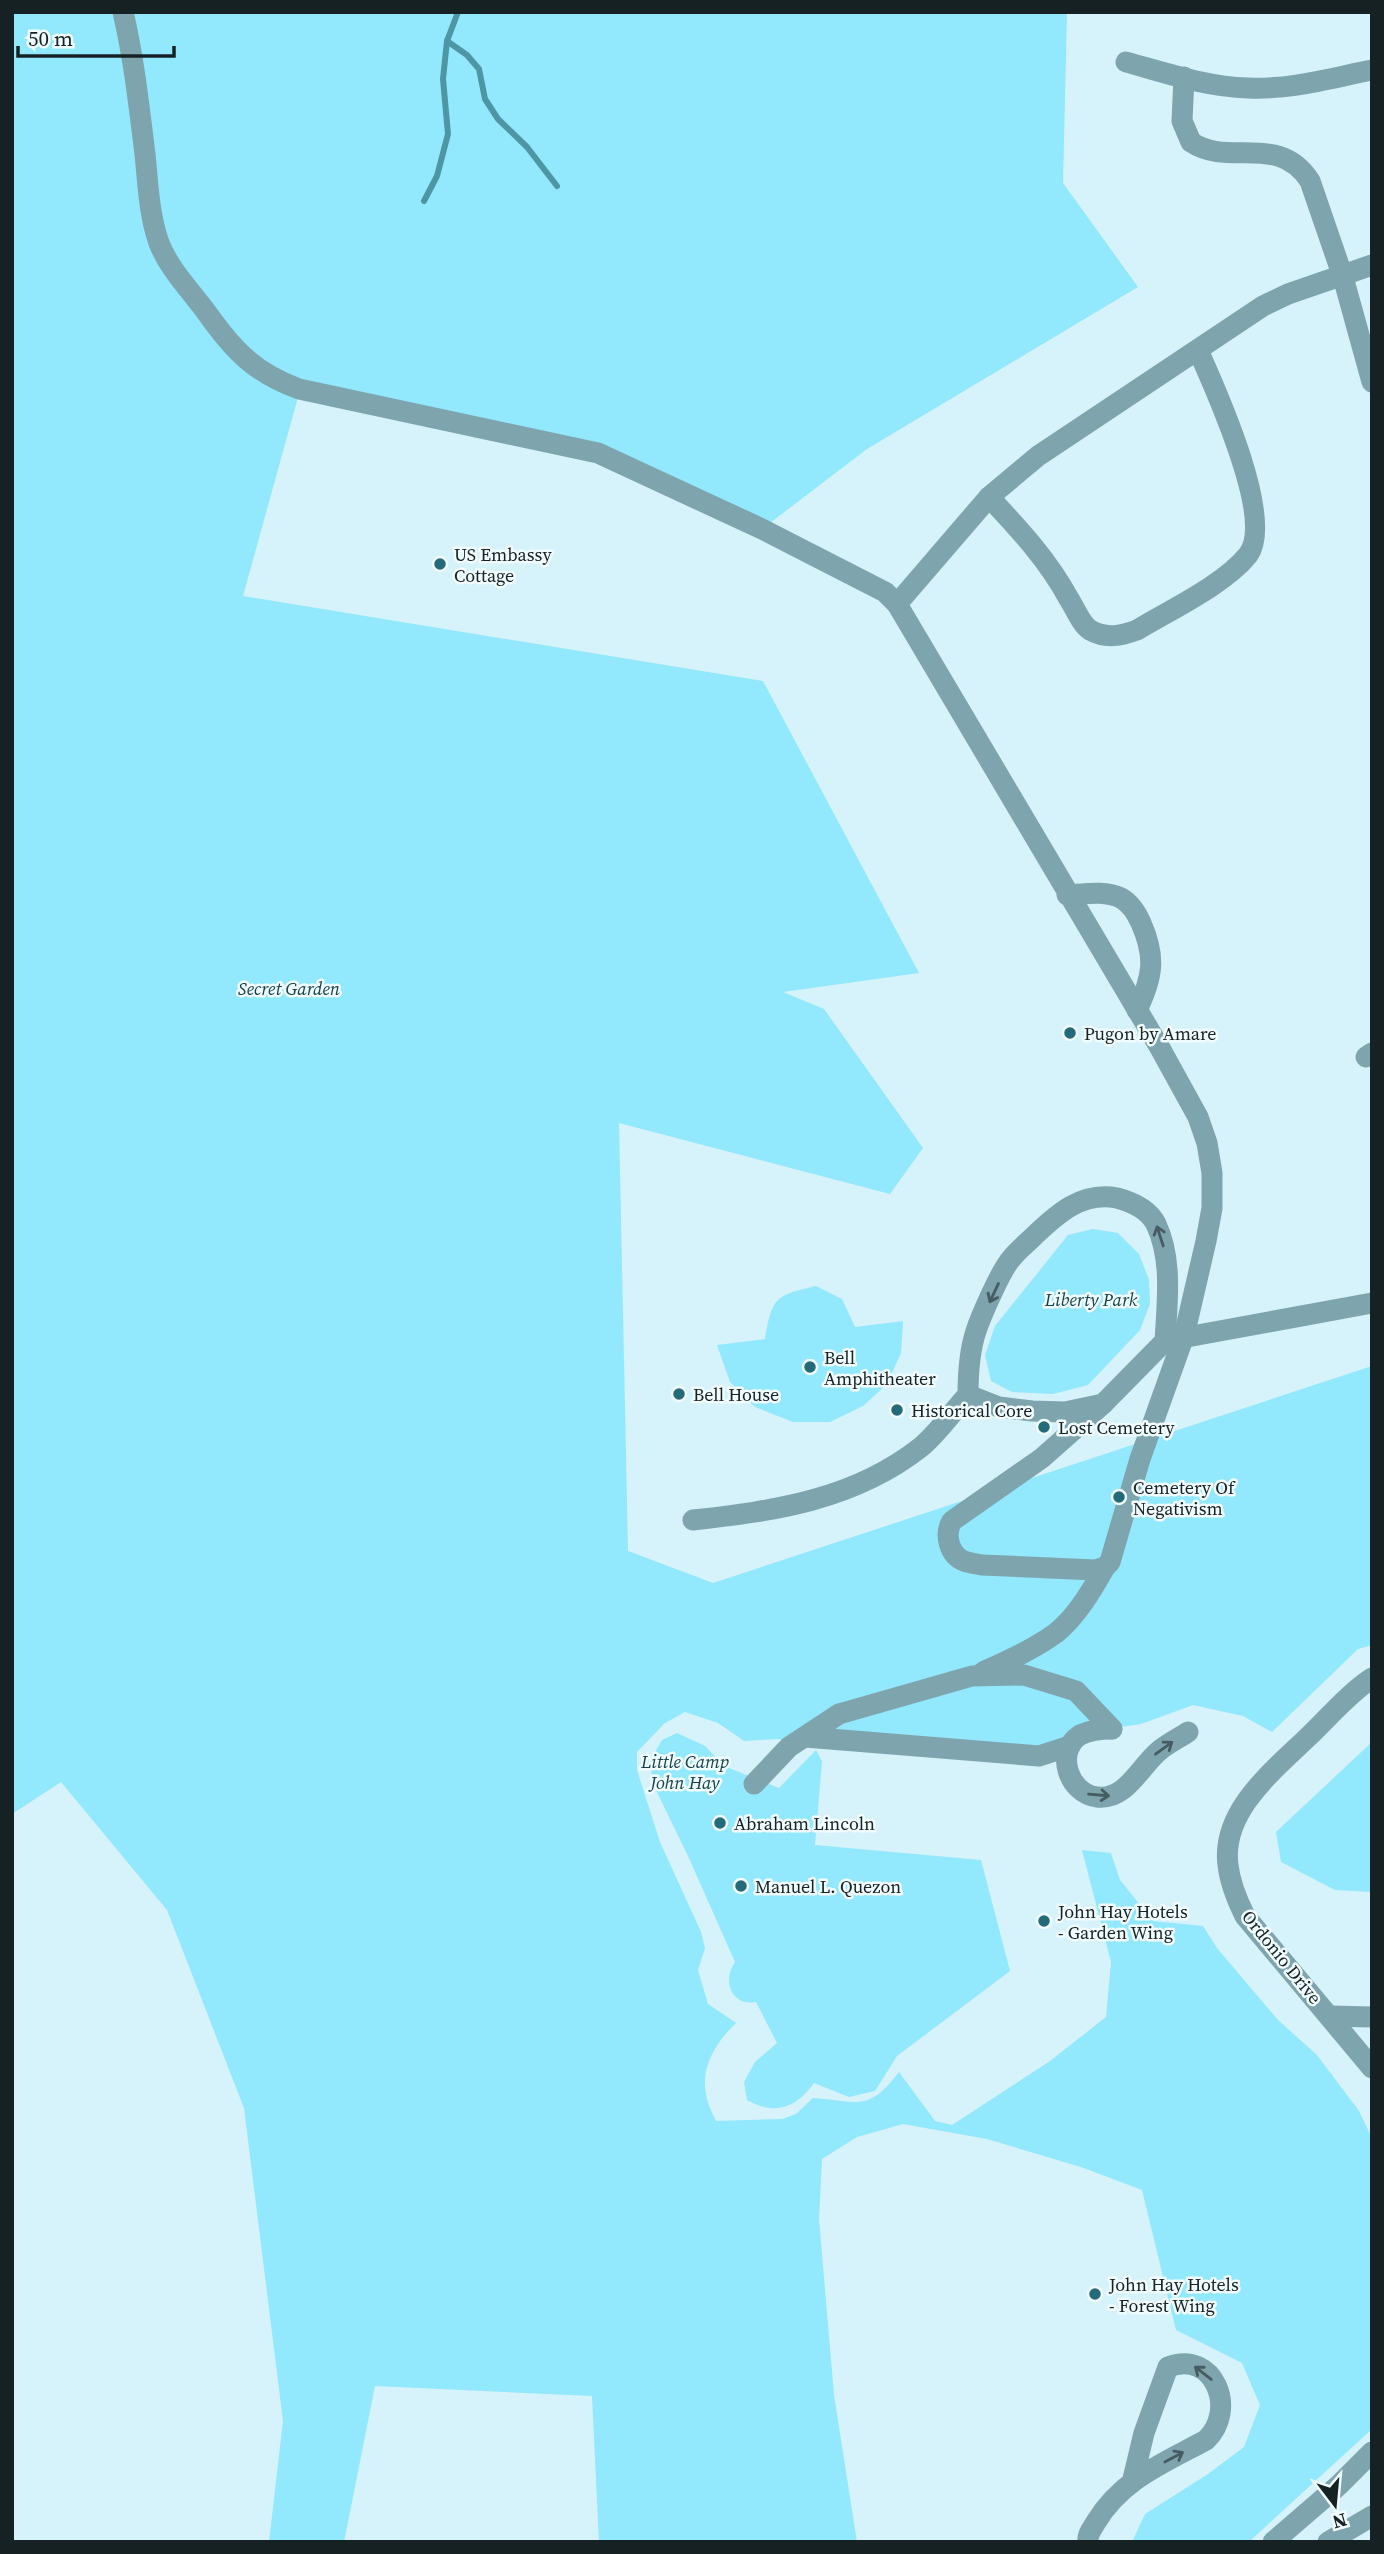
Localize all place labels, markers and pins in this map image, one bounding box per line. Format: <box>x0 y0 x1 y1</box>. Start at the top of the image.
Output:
place label: US Embassy Cottage <box>454 542 552 588</box>
marker: US Embassy Cottage <box>432 556 448 572</box>
place label: Pugon by Amare <box>1084 1021 1217 1046</box>
marker: Pugon by Amare <box>1062 1025 1078 1041</box>
place label: Bell Amphitheater <box>824 1345 936 1391</box>
marker: Bell Amphitheater <box>802 1359 818 1375</box>
place label: Bell House <box>693 1382 779 1407</box>
marker: Bell House <box>671 1386 687 1402</box>
place label: Historical Core <box>911 1398 1032 1423</box>
marker: Historical Core <box>889 1402 905 1418</box>
place label: Lost Cemetery <box>1058 1415 1175 1440</box>
marker: Lost Cemetery <box>1036 1419 1052 1435</box>
place label: Cemetery Of Negativism <box>1133 1475 1236 1521</box>
marker: Cemetery Of Negativism <box>1111 1489 1127 1505</box>
place label: Abraham Lincoln <box>734 1811 875 1836</box>
marker: Abraham Lincoln <box>712 1815 728 1831</box>
place label: Manuel L. Quezon <box>755 1874 901 1899</box>
marker: Manuel L. Quezon <box>733 1878 749 1894</box>
place label: John Hay Hotels - Garden Wing <box>1057 1899 1188 1945</box>
marker: John Hay Hotels - Garden Wing <box>1036 1913 1052 1929</box>
place label: John Hay Hotels - Forest Wing <box>1108 2272 1239 2318</box>
marker: John Hay Hotels - Forest Wing <box>1087 2286 1103 2302</box>

